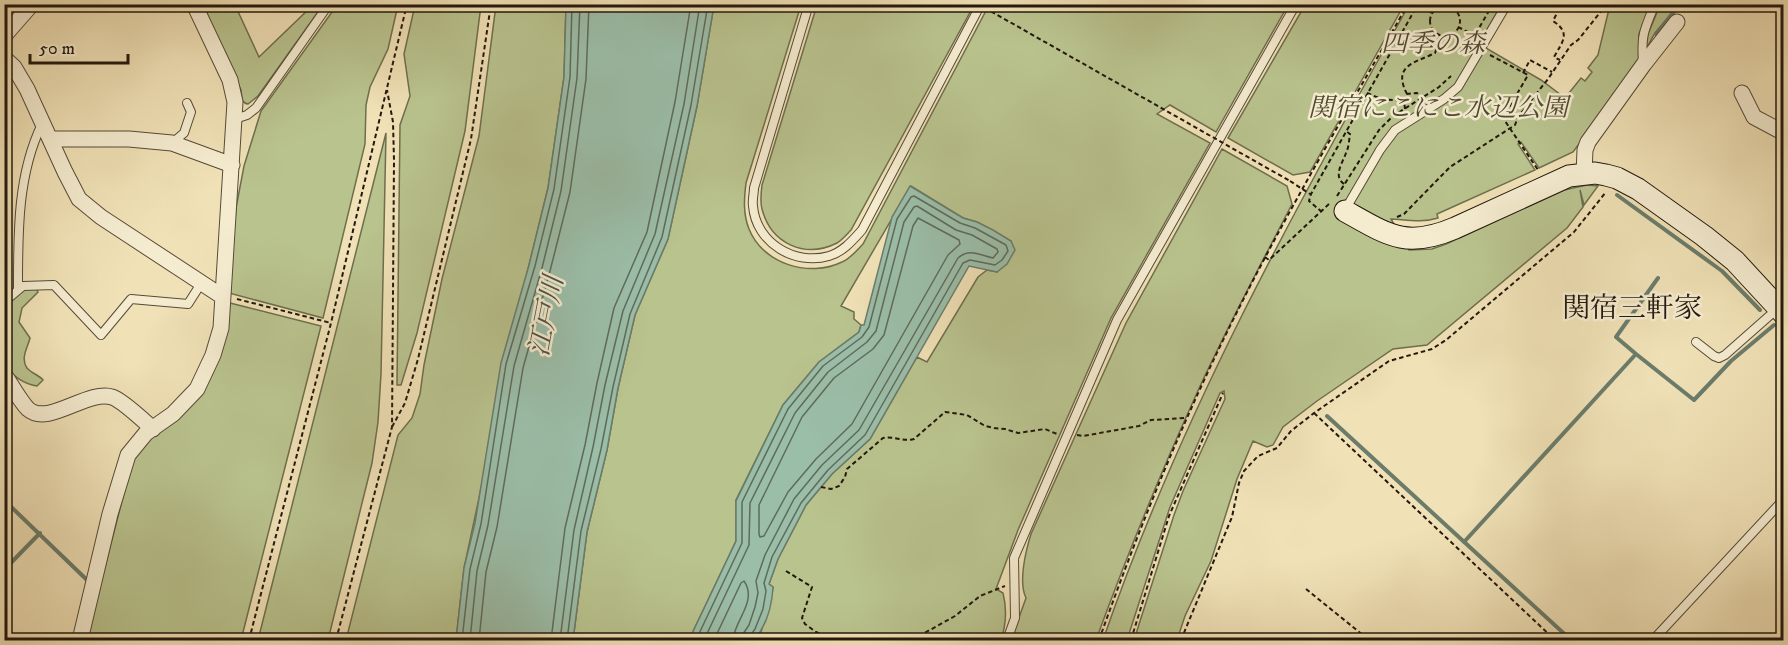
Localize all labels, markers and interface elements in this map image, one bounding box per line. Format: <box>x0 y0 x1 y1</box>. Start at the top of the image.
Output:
scale bar <box>30 27 128 65</box>
park label: 四季の森 <box>1381 28 1488 61</box>
text: 50 m <box>39 38 75 60</box>
park label: 関宿にこにこ水辺公園 <box>1308 92 1572 125</box>
water label: 江戸川 <box>523 270 572 359</box>
district label: 関宿三軒家 <box>1562 291 1702 326</box>

